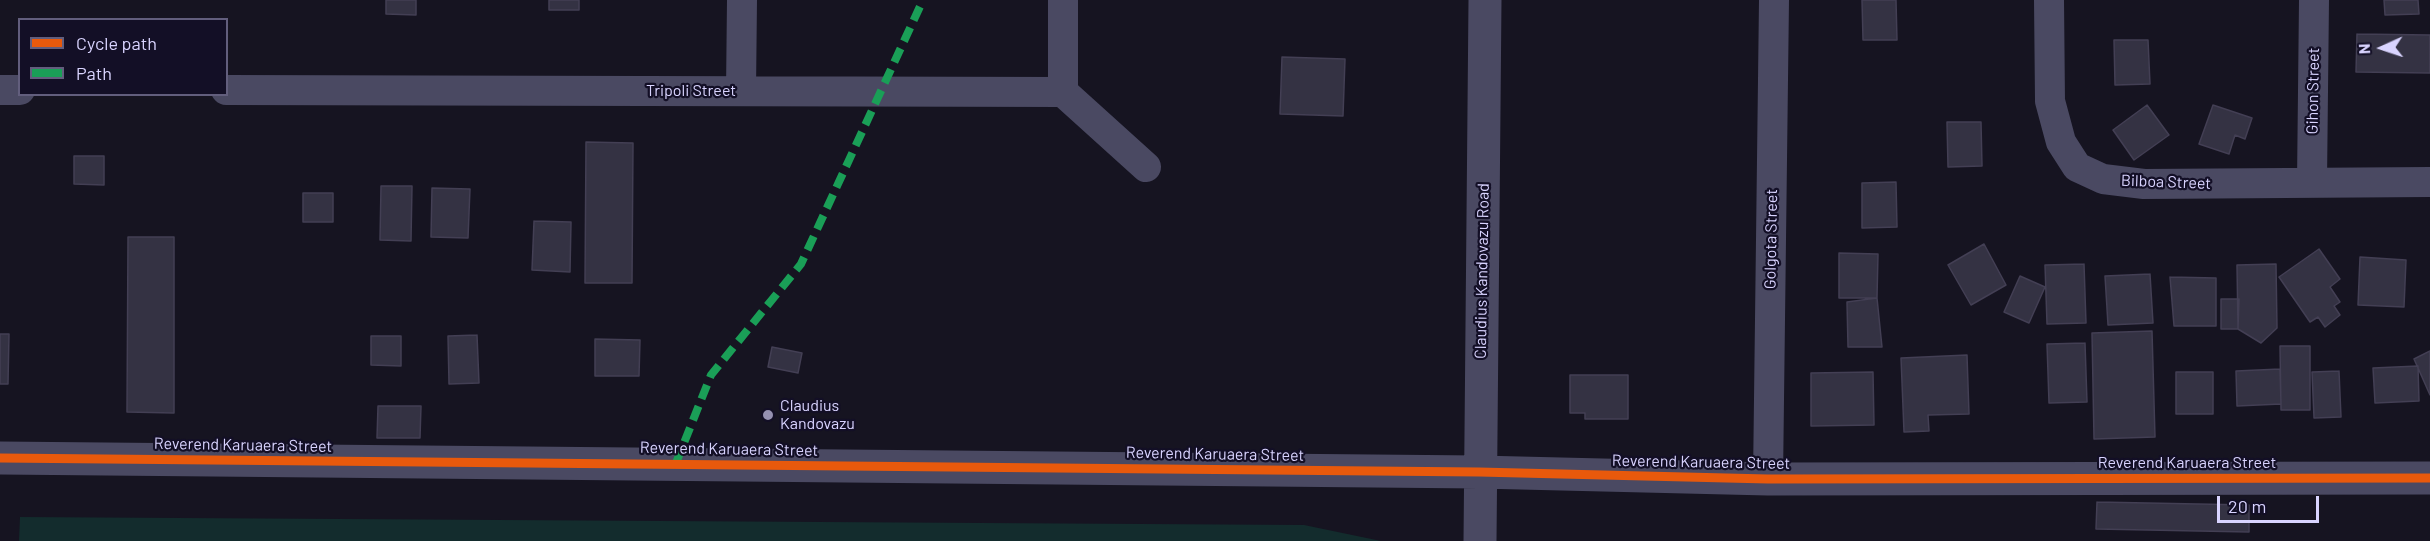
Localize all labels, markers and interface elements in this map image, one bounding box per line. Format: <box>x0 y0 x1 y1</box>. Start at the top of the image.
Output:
legend <box>18 18 228 96</box>
north arrow <box>2352 18 2412 78</box>
text: Cycle path <box>76 32 157 54</box>
text: N <box>2354 43 2373 55</box>
street label: Gihon Street <box>2303 48 2323 134</box>
text: Path <box>76 62 112 84</box>
street label: Tripoli Street <box>646 81 736 101</box>
street label: Bilboa Street <box>2121 171 2211 193</box>
street label: Claudius Kandovazu Road <box>1471 183 1493 359</box>
street label: Golgota Street <box>1761 189 1781 289</box>
place label: Claudius Kandovazu <box>780 396 855 434</box>
marker: Claudius Kandovazu <box>761 408 775 422</box>
street label: Reverend Karuaera Street <box>154 434 332 456</box>
street label: Reverend Karuaera Street <box>640 438 818 460</box>
street label: Reverend Karuaera Street <box>1126 443 1304 465</box>
street label: Reverend Karuaera Street <box>1612 451 1790 473</box>
street label: Reverend Karuaera Street <box>2098 453 2276 473</box>
scale bar <box>2220 484 2322 522</box>
text: 20 m <box>2228 495 2266 517</box>

